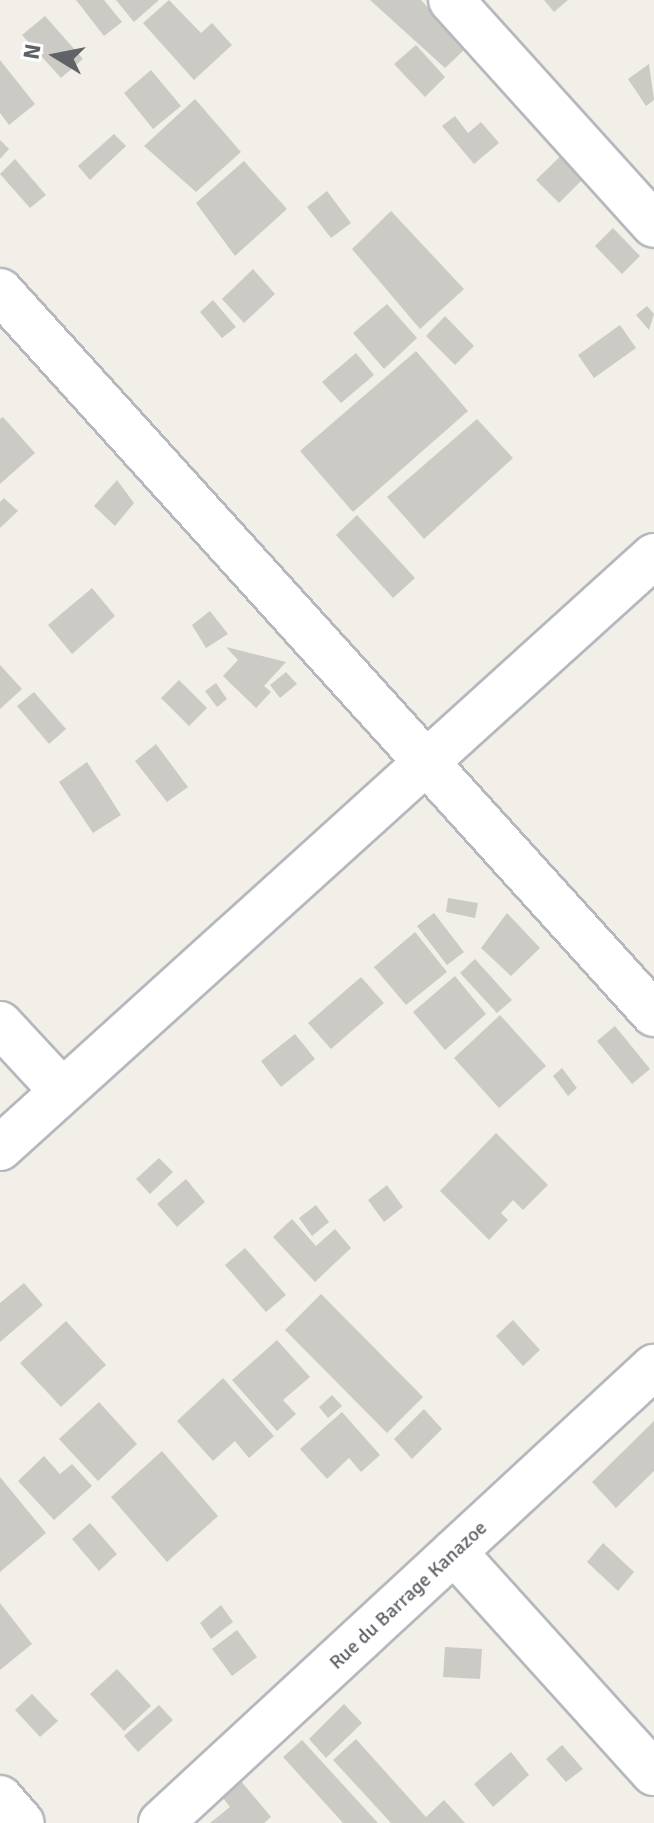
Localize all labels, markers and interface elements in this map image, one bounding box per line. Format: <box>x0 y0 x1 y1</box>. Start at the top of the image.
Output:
north arrow <box>16 16 96 96</box>
text: N <box>17 42 46 62</box>
street label: Rue du Barrage Kanazoe <box>324 1516 492 1674</box>

